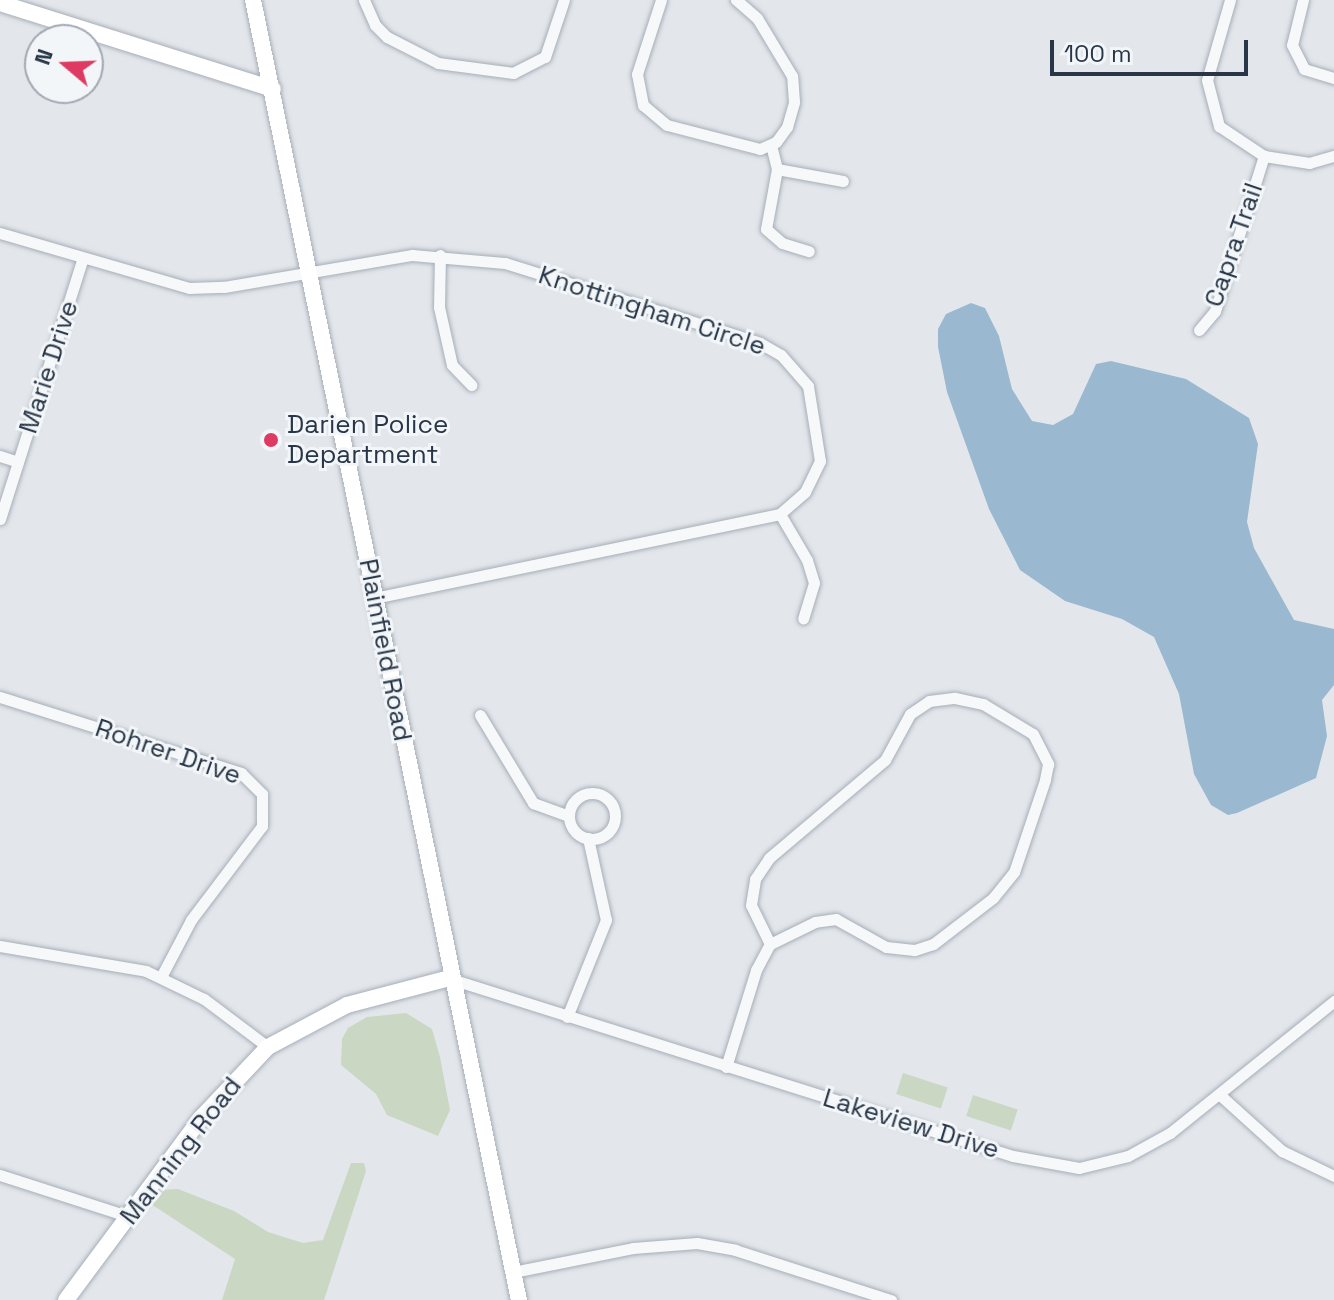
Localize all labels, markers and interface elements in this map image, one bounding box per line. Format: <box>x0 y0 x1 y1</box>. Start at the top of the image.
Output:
north arrow <box>24 24 104 104</box>
scale bar <box>1054 24 1252 74</box>
text: 100 m <box>1064 38 1132 69</box>
text: N <box>28 45 59 68</box>
street label: Capra Trail <box>1198 179 1270 311</box>
street label: Knottingham Circle <box>535 260 769 362</box>
street label: Marie Drive <box>13 297 85 437</box>
place label: Darien Police Department <box>287 409 448 470</box>
marker: Darien Police Department <box>262 431 280 449</box>
street label: Plainfield Road <box>352 556 418 744</box>
street label: Rohrer Drive <box>91 713 245 791</box>
street label: Manning Road <box>114 1071 248 1231</box>
street label: Lakeview Drive <box>819 1082 1003 1166</box>

